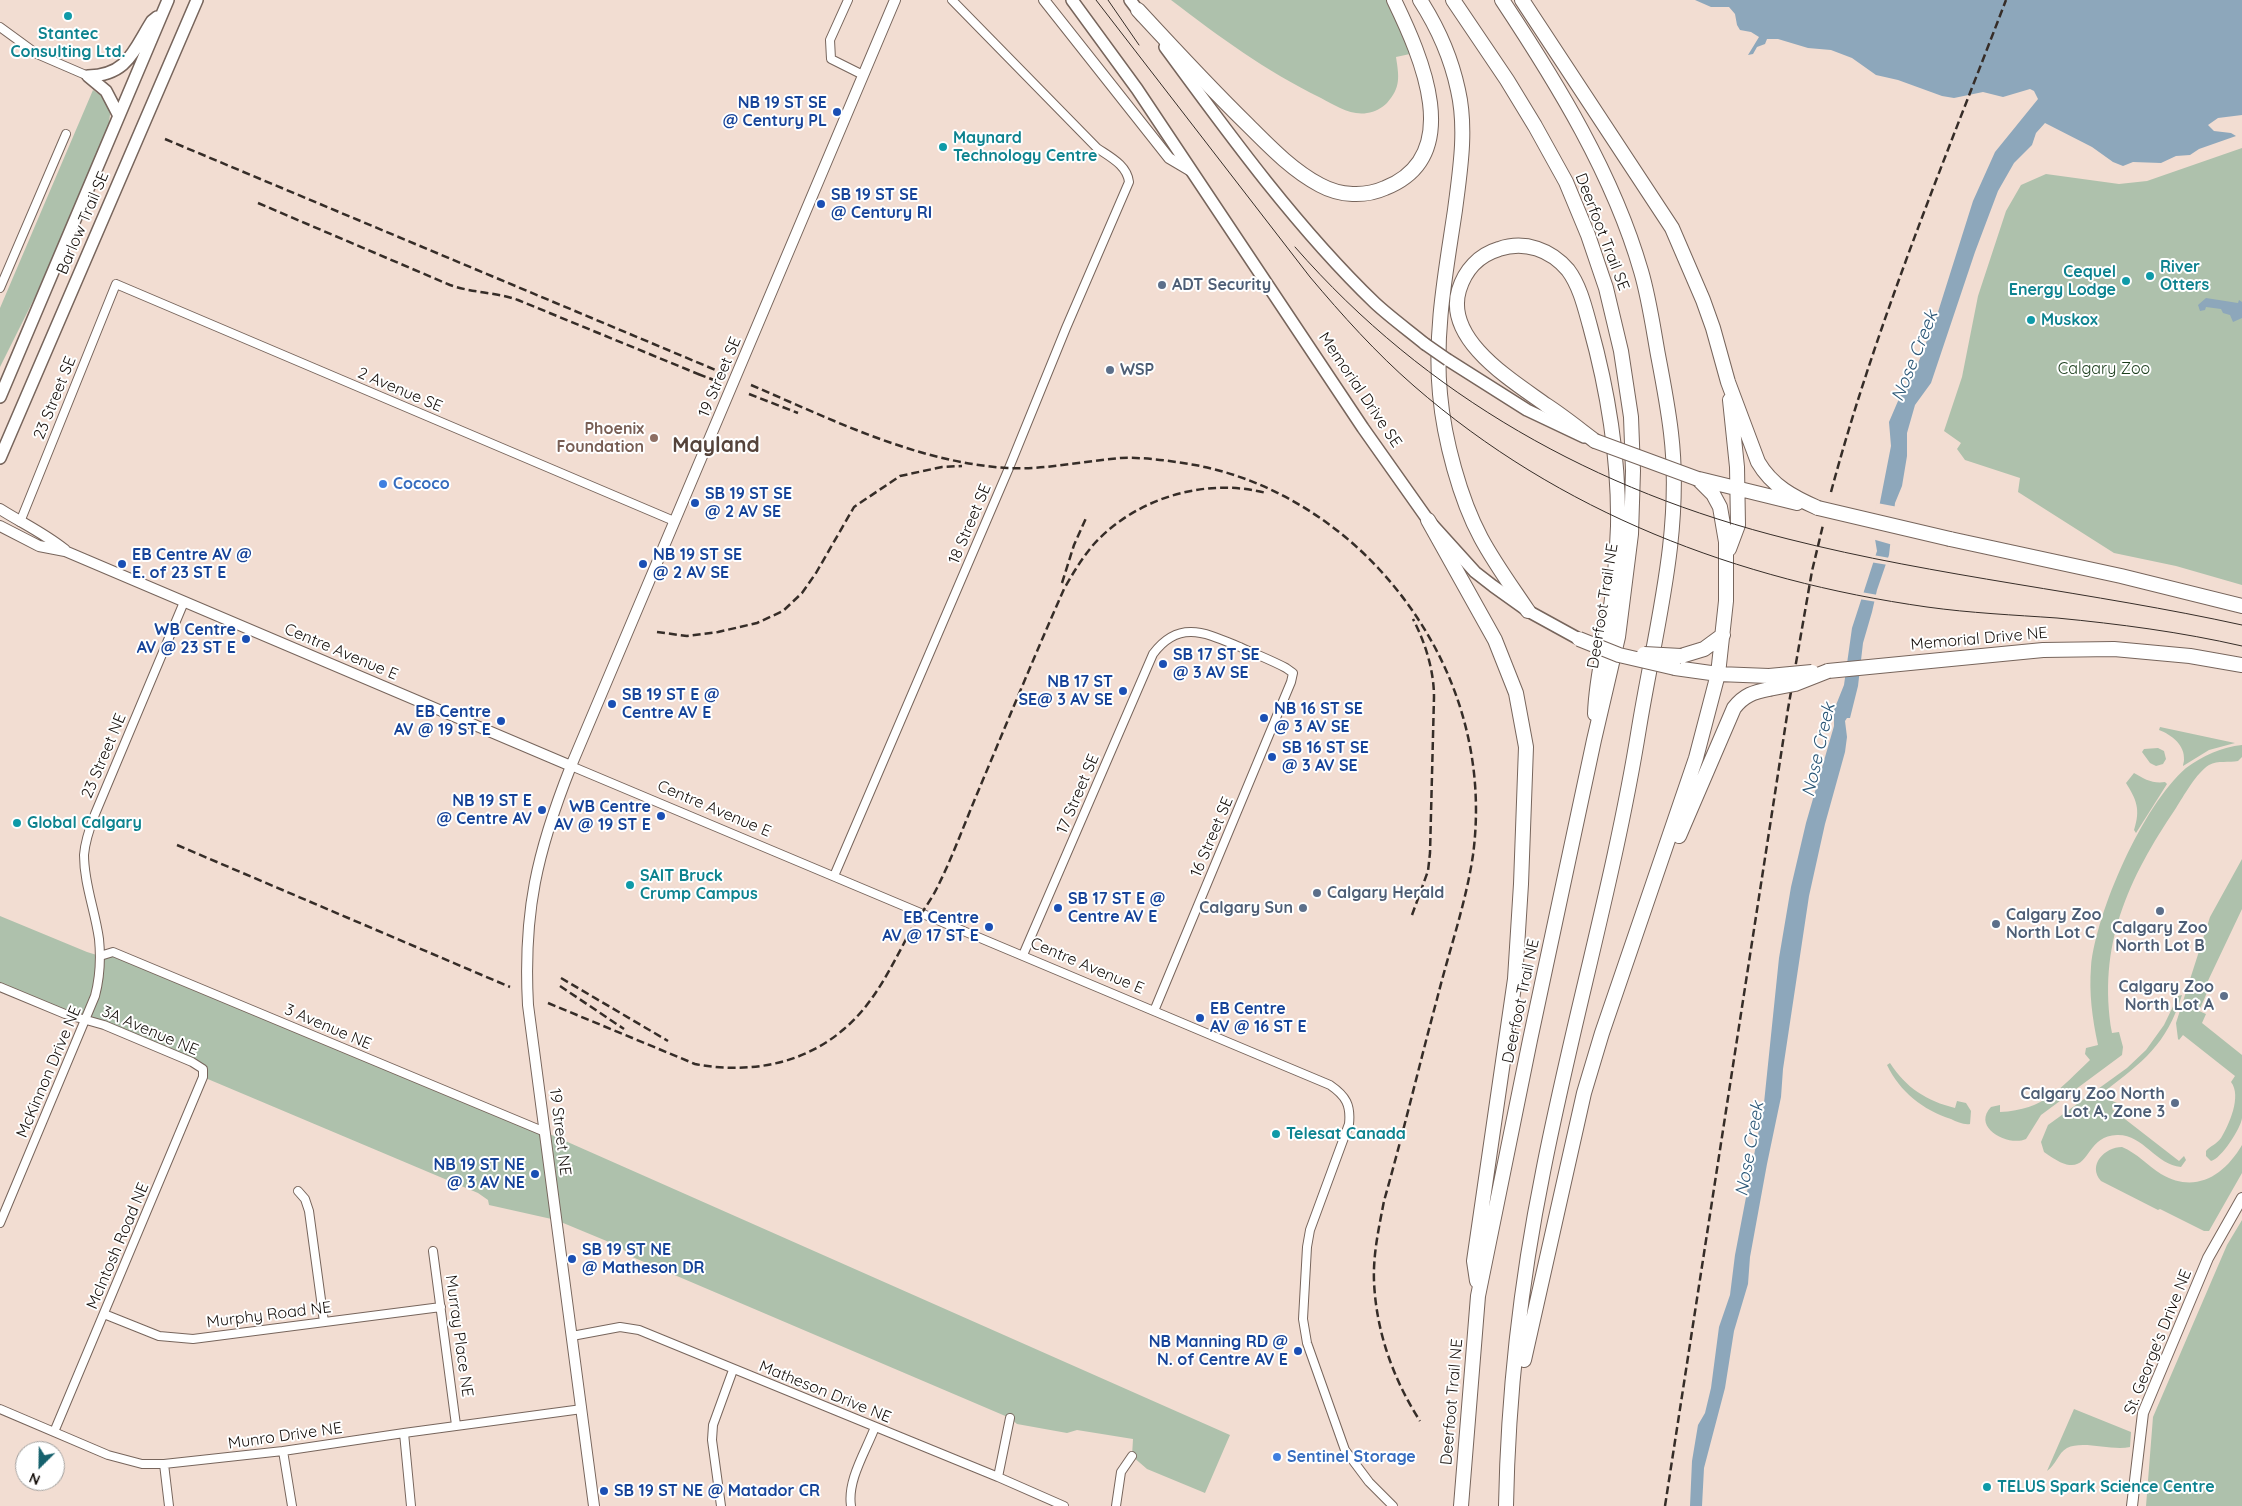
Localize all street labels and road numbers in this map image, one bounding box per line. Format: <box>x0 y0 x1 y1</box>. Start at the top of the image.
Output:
street label: Barlow Trail SE <box>53 169 113 277</box>
street label: Deerfoot Trail SE <box>1571 171 1633 293</box>
street label: Memorial Drive SE <box>1314 329 1406 451</box>
street label: 19 Street SE <box>694 334 746 420</box>
street label: 23 Street SE <box>30 354 80 442</box>
street label: 2 Avenue SE <box>355 364 445 416</box>
street label: 18 Street SE <box>945 481 995 567</box>
street label: Deerfoot Trail NE <box>1584 542 1622 670</box>
street label: Centre Avenue E <box>281 619 401 685</box>
street label: Memorial Drive NE <box>1910 623 2048 655</box>
street label: 23 Street NE <box>77 711 131 801</box>
street label: 17 Street SE <box>1053 751 1103 837</box>
street label: Centre Avenue E <box>654 776 774 842</box>
street label: 16 Street SE <box>1187 794 1237 880</box>
street label: Centre Avenue E <box>1027 933 1147 999</box>
street label: Deerfoot Trail NE <box>1498 937 1544 1065</box>
street label: 3 Avenue NE <box>282 1000 374 1054</box>
street label: 3A Avenue NE <box>99 1002 201 1060</box>
street label: McKinnon Drive NE <box>13 1003 85 1141</box>
street label: 19 Street NE <box>545 1087 575 1177</box>
street label: McIntosh Road NE <box>83 1180 153 1312</box>
street label: St. George's Drive NE <box>2120 1267 2196 1417</box>
street label: Murray Place NE <box>441 1274 477 1398</box>
street label: Murphy Road NE <box>206 1298 332 1332</box>
street label: Deerfoot Trail NE <box>1437 1338 1467 1466</box>
street label: Matheson Drive NE <box>756 1357 894 1427</box>
street label: Munro Drive NE <box>227 1418 343 1454</box>

